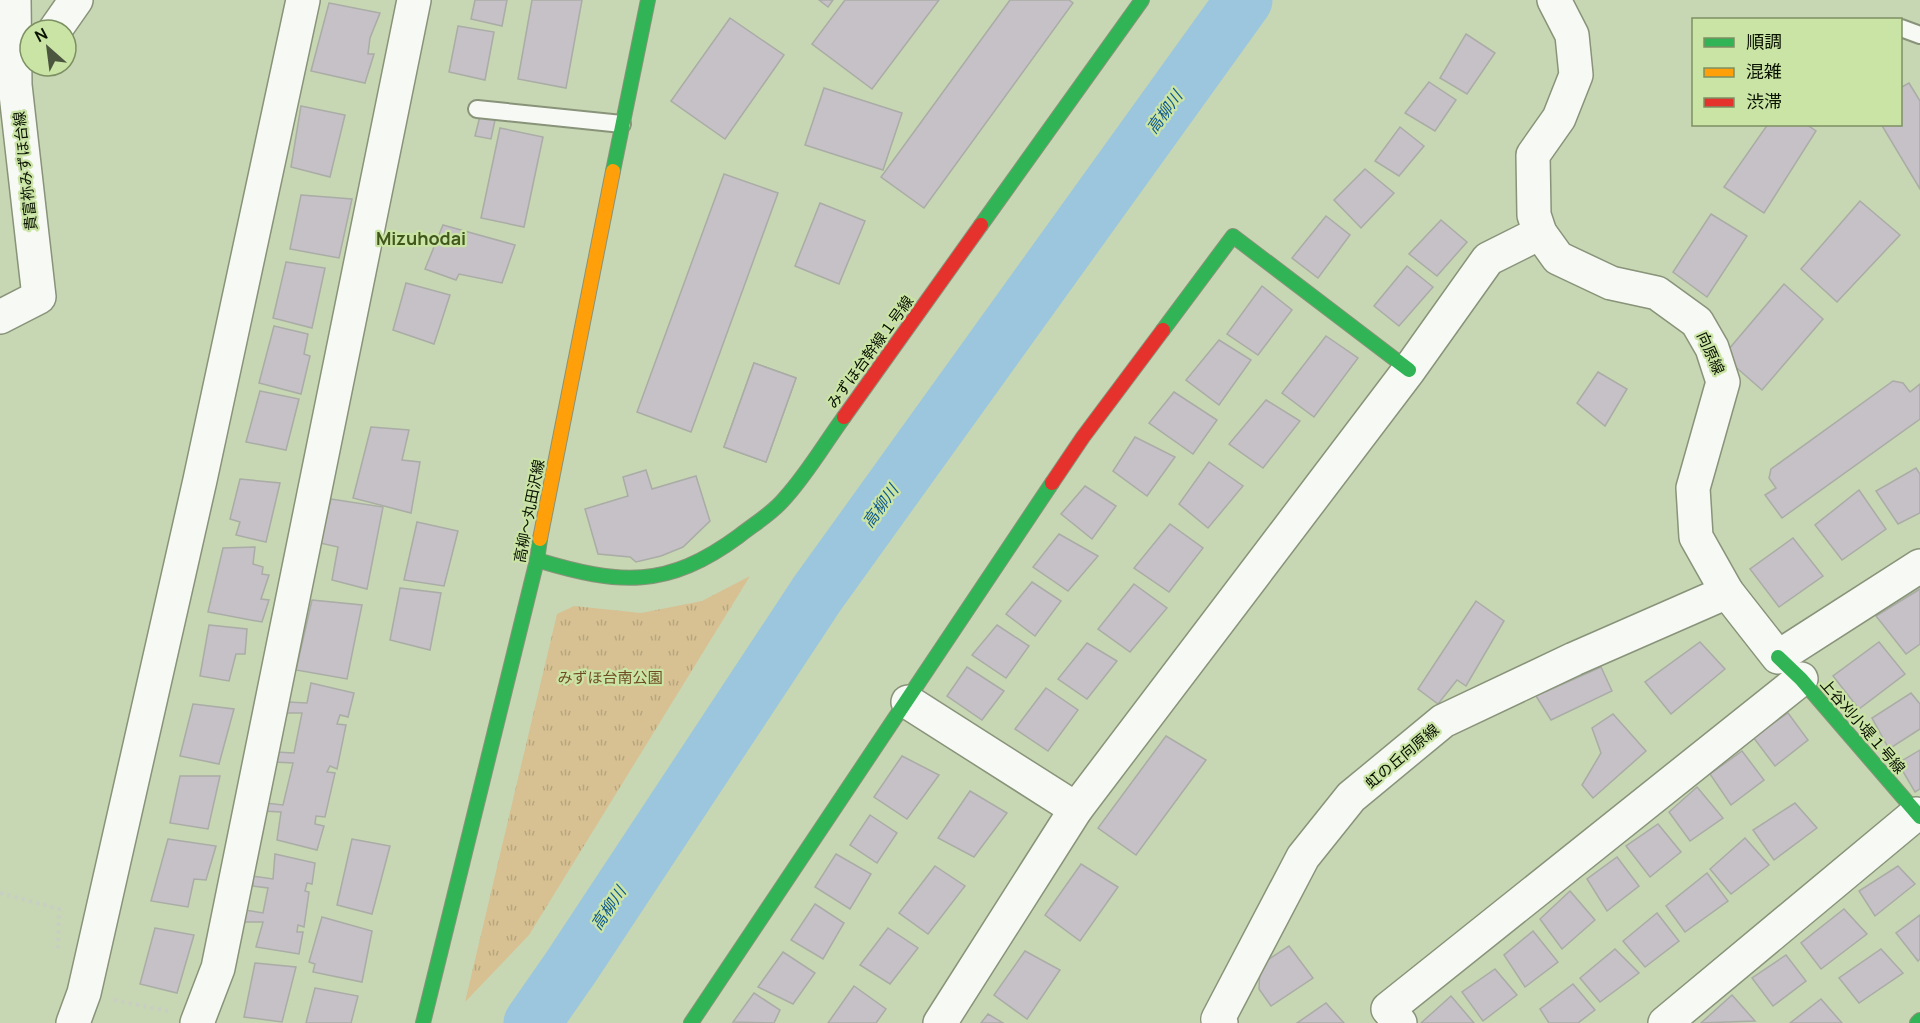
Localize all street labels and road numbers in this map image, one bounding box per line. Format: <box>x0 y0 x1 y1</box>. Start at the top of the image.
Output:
street label: 貴富祢みずほ台線 <box>8 110 42 232</box>
street label: みずほ台幹線１号線 <box>822 291 918 413</box>
street label: 向原線 <box>1692 328 1730 378</box>
street label: 高柳～丸田沢線 <box>509 457 549 565</box>
street label: 上谷刈小堤１号線 <box>1816 674 1910 778</box>
street label: 虹の丘向原線 <box>1361 719 1443 793</box>

